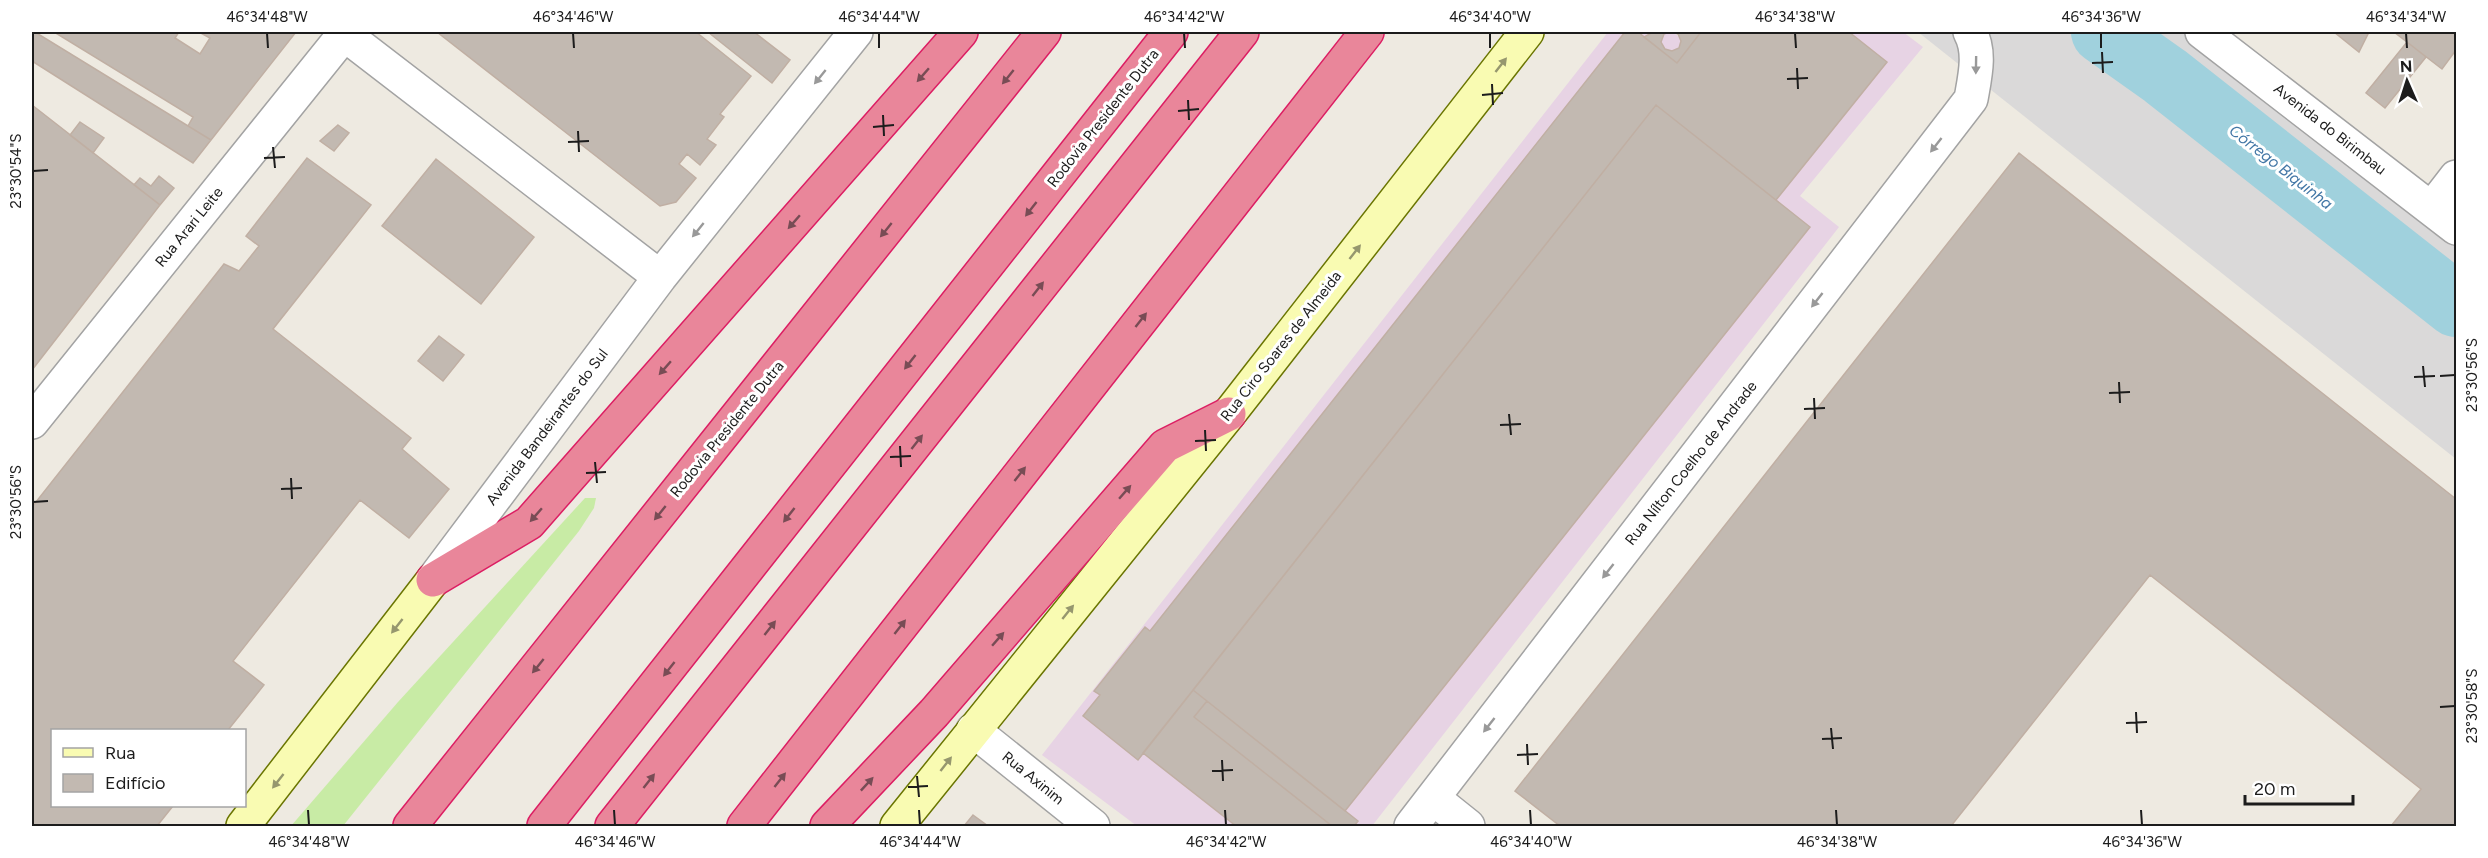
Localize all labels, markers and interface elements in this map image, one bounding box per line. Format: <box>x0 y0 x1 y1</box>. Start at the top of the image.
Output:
text: 46°34'48"W <box>226 8 308 26</box>
text: 46°34'46"W <box>533 8 614 26</box>
text: 46°34'44"W <box>838 8 920 26</box>
text: 46°34'42"W <box>1144 8 1225 26</box>
text: 46°34'40"W <box>1449 8 1532 26</box>
text: 46°34'38"W <box>1755 8 1836 26</box>
text: 46°34'36"W <box>2061 8 2141 26</box>
text: 46°34'34"W <box>2366 8 2447 26</box>
street label: Rodovia Presidente Dutra <box>1043 45 1163 191</box>
north arrow <box>2377 51 2437 111</box>
one-way arrow <box>1971 55 1981 74</box>
one-way arrow <box>1495 57 1507 73</box>
text: N <box>2400 57 2413 76</box>
one-way arrow <box>916 68 930 83</box>
one-way arrow <box>813 69 826 85</box>
one-way arrow <box>1001 69 1014 85</box>
street label: Avenida do Birimbau <box>2270 79 2390 179</box>
water label: Córrego Biquinha <box>2226 121 2336 213</box>
text: 23°30'54"S <box>7 134 25 208</box>
one-way arrow <box>1929 137 1942 153</box>
street label: Rua Arari Leite <box>151 183 227 271</box>
one-way arrow <box>1025 202 1037 217</box>
one-way arrow <box>788 214 801 229</box>
one-way arrow <box>692 222 705 238</box>
one-way arrow <box>881 222 893 237</box>
one-way arrow <box>1349 244 1361 259</box>
street label: Rua Ciro Soares de Almeida <box>1217 267 1345 425</box>
one-way arrow <box>1032 281 1045 297</box>
one-way arrow <box>1811 292 1823 307</box>
one-way arrow <box>1134 312 1147 328</box>
text: 23°30'56"S <box>2463 338 2481 412</box>
street label: Avenida Bandeirantes do Sul <box>482 345 612 509</box>
one-way arrow <box>905 355 917 370</box>
street label: Rodovia Presidente Dutra <box>666 357 788 501</box>
one-way arrow <box>659 360 672 375</box>
street label: Rua Nílton Coelho de Andrade <box>1621 377 1761 549</box>
one-way arrow <box>911 434 924 450</box>
text: 23°30'56"S <box>7 465 25 539</box>
one-way arrow <box>1014 466 1026 481</box>
one-way arrow <box>1119 484 1132 500</box>
one-way arrow <box>653 505 666 521</box>
one-way arrow <box>530 507 543 523</box>
one-way arrow <box>784 508 796 523</box>
one-way arrow <box>1602 563 1615 579</box>
one-way arrow <box>1062 604 1075 620</box>
one-way arrow <box>390 618 403 634</box>
one-way arrow <box>893 619 906 635</box>
one-way arrow <box>763 620 776 636</box>
one-way arrow <box>991 632 1004 647</box>
one-way arrow <box>532 658 545 673</box>
one-way arrow <box>663 661 675 676</box>
text: 23°30'58"S <box>2463 669 2481 743</box>
one-way arrow <box>1484 718 1496 733</box>
legend <box>51 729 246 807</box>
text: Rua <box>105 742 136 764</box>
street label: Rua Axinim <box>998 748 1068 808</box>
one-way arrow <box>940 756 952 772</box>
scale bar <box>2245 768 2353 806</box>
text: Edifício <box>105 772 166 794</box>
one-way arrow <box>272 772 284 788</box>
one-way arrow <box>642 773 654 788</box>
one-way arrow <box>773 773 785 788</box>
one-way arrow <box>860 777 874 791</box>
text: 20 m <box>2254 778 2295 800</box>
text: 46°34'48"W <box>268 833 350 851</box>
text: 46°34'46"W <box>575 833 656 851</box>
text: 46°34'44"W <box>879 833 961 851</box>
text: 46°34'42"W <box>1186 833 1267 851</box>
text: 46°34'40"W <box>1490 833 1573 851</box>
text: 46°34'38"W <box>1797 833 1878 851</box>
text: 46°34'36"W <box>2102 833 2182 851</box>

